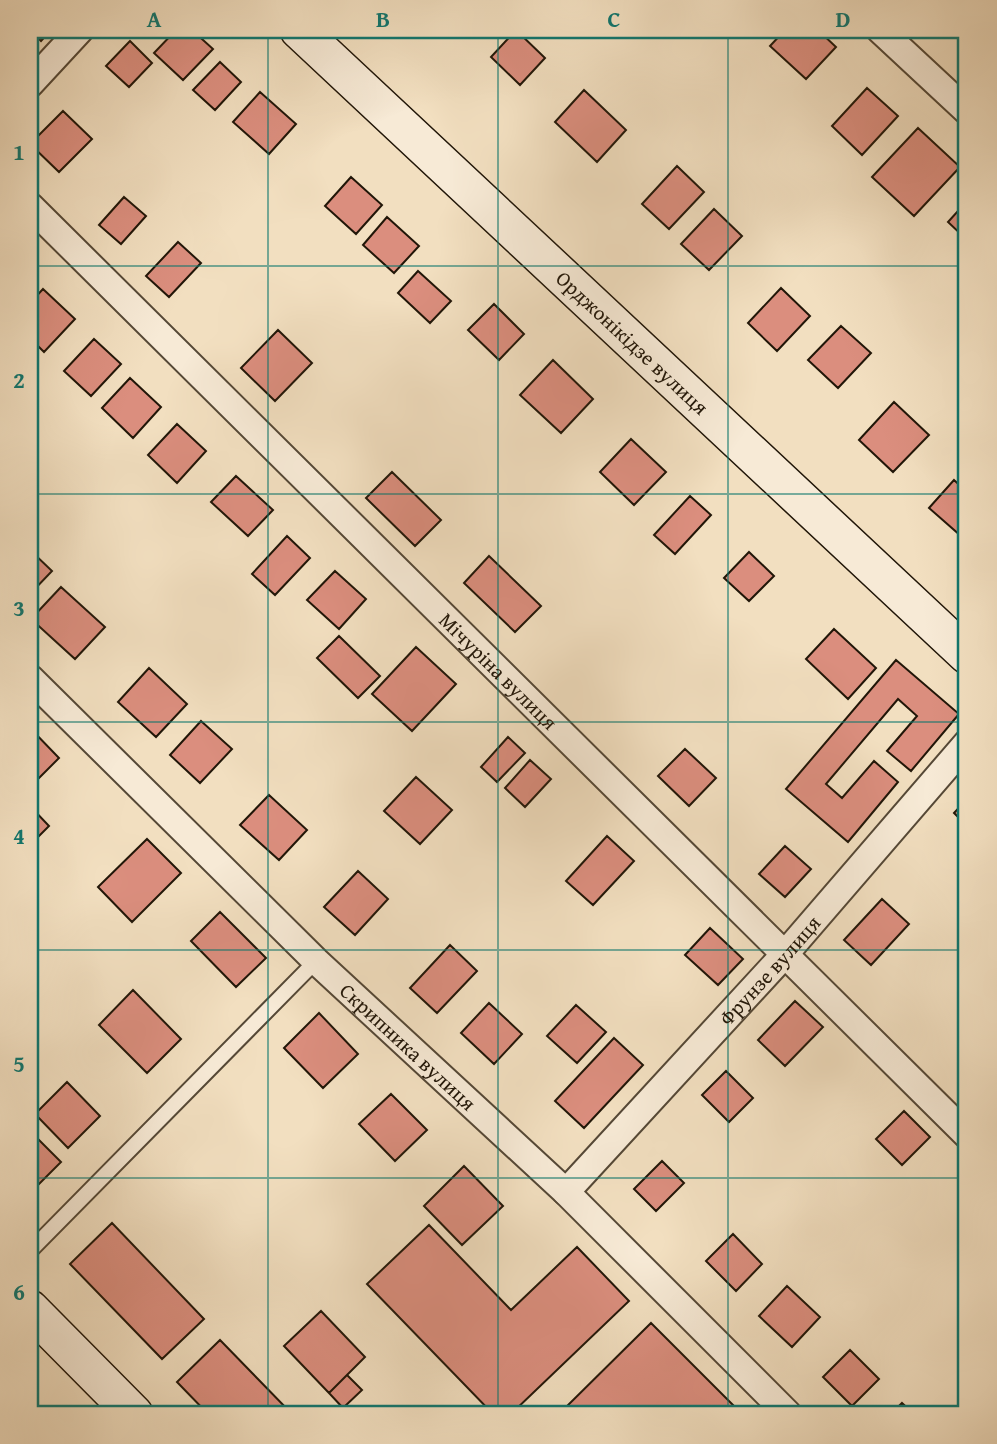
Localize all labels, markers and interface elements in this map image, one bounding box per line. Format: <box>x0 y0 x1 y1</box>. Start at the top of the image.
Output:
text: A <box>147 2 162 35</box>
text: B <box>376 2 390 35</box>
text: C <box>607 2 621 35</box>
text: D <box>836 2 851 35</box>
text: 1 <box>13 135 25 168</box>
street label: Орджонікідзе вулиця <box>549 263 716 422</box>
text: 2 <box>13 363 25 396</box>
text: 3 <box>13 591 25 624</box>
street label: Мічуріна вулиця <box>432 605 565 737</box>
text: 4 <box>13 819 25 852</box>
street label: Фрунзе вулиця <box>711 908 828 1032</box>
street label: Скрипника вулиця <box>333 975 484 1118</box>
text: 5 <box>13 1047 25 1080</box>
text: 6 <box>13 1275 25 1308</box>

